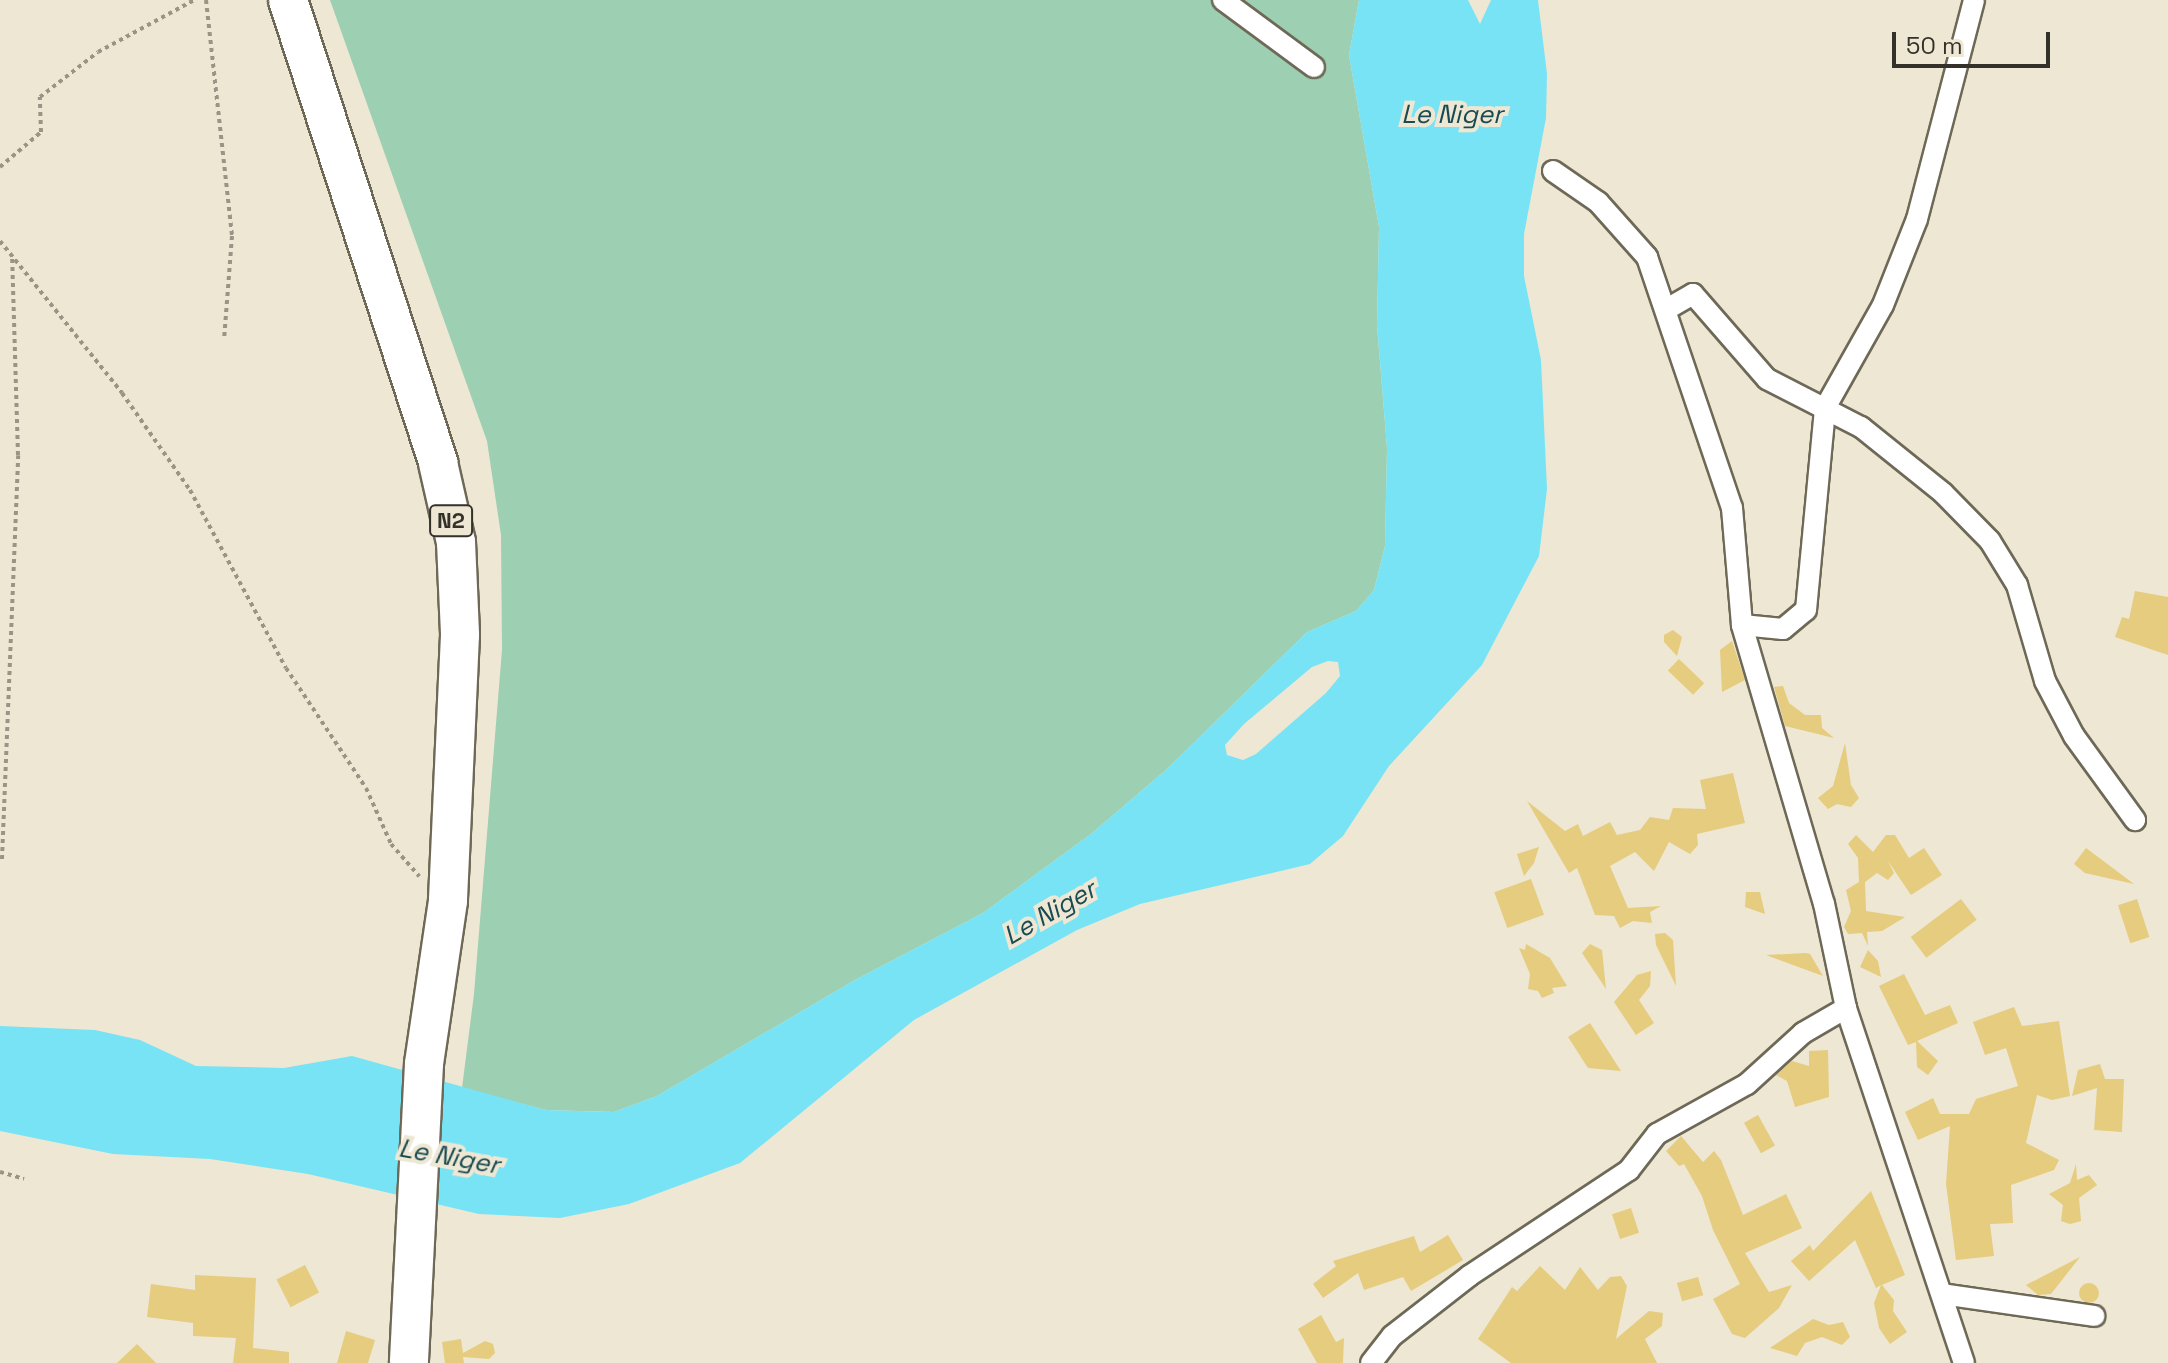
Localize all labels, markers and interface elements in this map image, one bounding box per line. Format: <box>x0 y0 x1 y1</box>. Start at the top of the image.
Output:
scale bar <box>1896 16 2054 66</box>
text: 50 m <box>1906 30 1963 61</box>
water label: Le Niger <box>1401 99 1503 131</box>
road number: N2 <box>429 503 473 539</box>
water label: Le Niger <box>998 874 1102 952</box>
water label: Le Niger <box>396 1133 502 1181</box>

